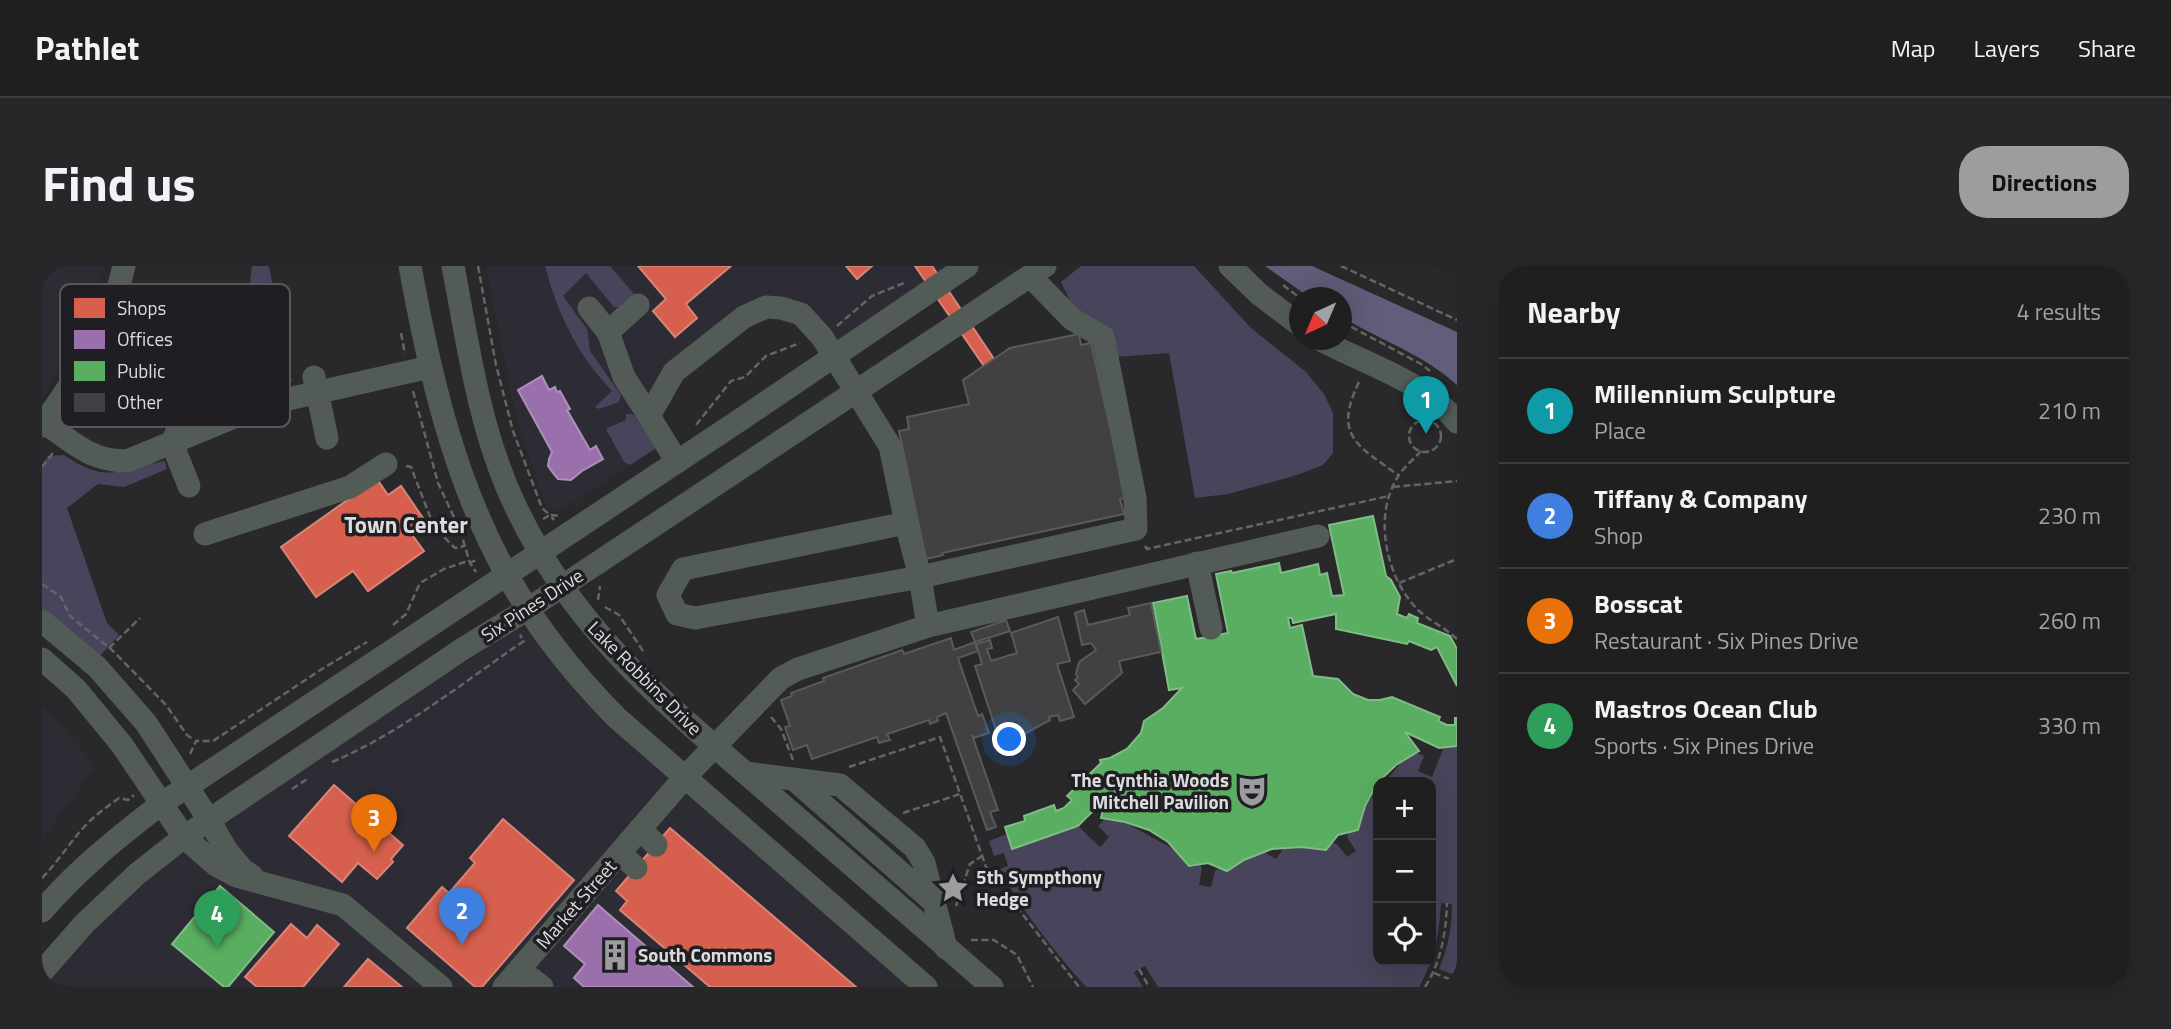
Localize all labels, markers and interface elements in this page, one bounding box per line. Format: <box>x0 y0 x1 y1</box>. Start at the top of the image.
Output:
text: Pathlet <box>35 23 139 73</box>
text: Map <box>1891 30 1936 66</box>
text: Layers <box>1974 30 2040 66</box>
text: Share <box>2078 30 2136 66</box>
text: Find us <box>42 145 196 220</box>
button: Directions <box>1959 146 2129 218</box>
legend <box>60 284 290 427</box>
north arrow <box>1289 287 1352 350</box>
text: Nearby <box>1527 289 1620 335</box>
text: Shops <box>117 293 167 322</box>
text: 4 results <box>2017 294 2101 329</box>
text: Offices <box>117 324 173 353</box>
text: Public <box>117 356 165 385</box>
text: Millennium Sculpture <box>1594 374 1836 413</box>
pin: 1 <box>1403 376 1449 434</box>
text: Other <box>117 387 163 416</box>
text: 1 <box>1544 393 1556 428</box>
text: 210 m <box>2038 393 2101 428</box>
text: Place <box>1594 413 1646 448</box>
text: Tiffany & Company <box>1594 479 1807 518</box>
text: 2 <box>1544 498 1556 533</box>
text: 230 m <box>2038 498 2101 533</box>
district label: Town Center <box>344 507 468 542</box>
text: Shop <box>1594 518 1643 553</box>
street label: Six Pines Drive <box>475 561 589 649</box>
text: Bosscat <box>1594 584 1683 623</box>
text: 3 <box>1544 603 1556 638</box>
text: 260 m <box>2038 603 2101 638</box>
street label: Lake Robbins Drive <box>581 614 709 742</box>
text: Restaurant · Six Pines Drive <box>1594 623 1859 658</box>
text: Mastros Ocean Club <box>1594 689 1818 728</box>
text: 4 <box>1544 708 1556 743</box>
text: 330 m <box>2038 708 2101 743</box>
your location <box>992 722 1026 756</box>
text: Sports · Six Pines Drive <box>1594 728 1814 763</box>
place label: The Cynthia Woods Mitchell Pavilion <box>1071 765 1229 816</box>
theatre icon: The Cynthia Woods Mitchell Pavilion <box>1235 774 1269 808</box>
map controls <box>1373 777 1436 966</box>
button: + <box>1373 777 1436 840</box>
pin: 3 <box>351 794 397 852</box>
button: − <box>1373 840 1436 903</box>
street label: Market Street <box>529 852 623 955</box>
place label: 5th Sympthony Hedge <box>976 862 1102 913</box>
place icon: 5th Sympthony Hedge <box>936 871 970 905</box>
pin: 2 <box>439 887 485 945</box>
pin: 4 <box>194 890 240 948</box>
button: locate <box>1373 903 1436 966</box>
building icon: South Commons <box>598 938 632 972</box>
place label: South Commons <box>638 940 772 969</box>

